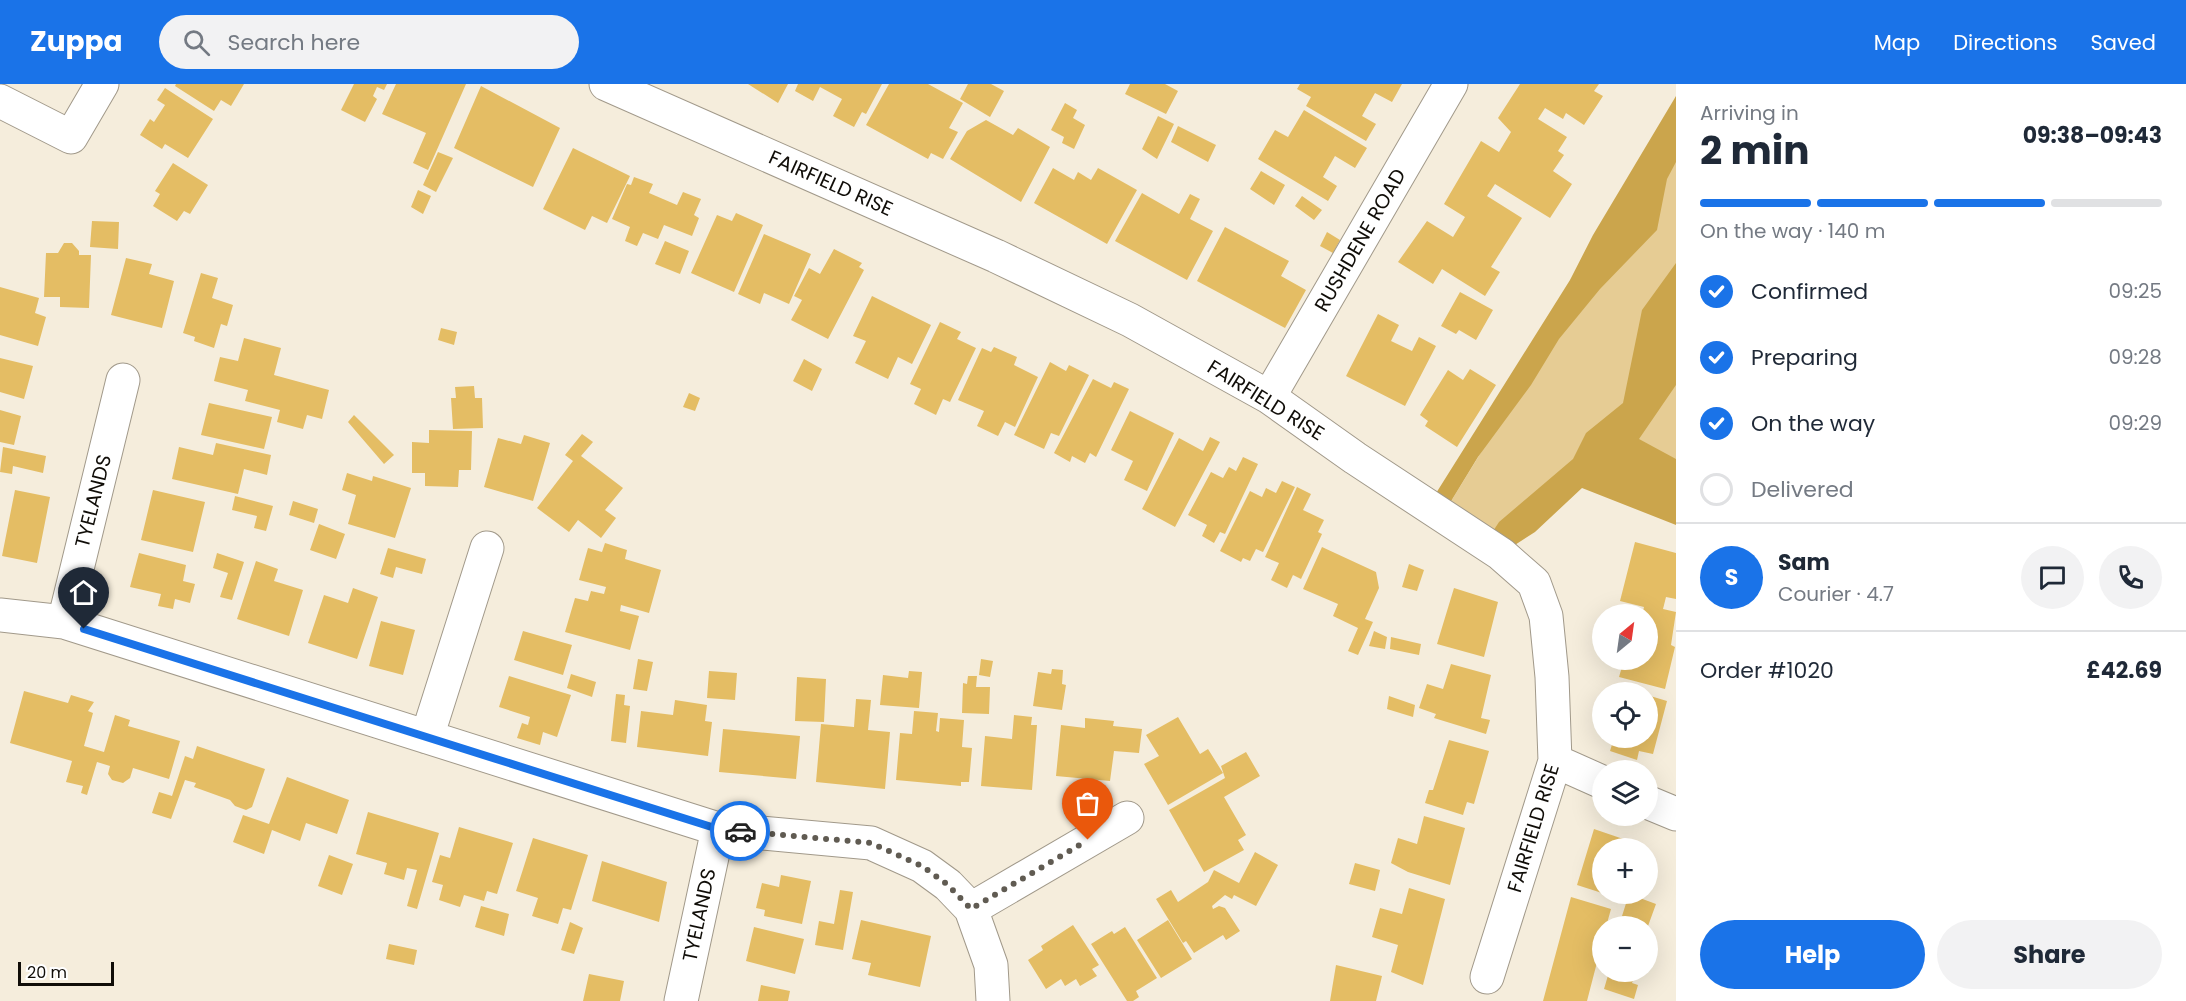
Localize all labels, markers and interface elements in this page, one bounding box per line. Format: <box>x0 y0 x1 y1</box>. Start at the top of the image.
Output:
search box <box>159 15 579 69</box>
text: Zuppa <box>30 22 123 61</box>
icon: search <box>180 26 213 59</box>
text: Search here <box>228 27 360 58</box>
text: Map <box>1874 28 1920 57</box>
text: Directions <box>1953 28 2057 57</box>
text: Saved <box>2090 28 2156 57</box>
text: Arriving in <box>1700 99 1799 127</box>
text: 09:38–09:43 <box>2023 120 2162 151</box>
text: 2 min <box>1700 123 1810 178</box>
street label: FAIRFIELD RISE <box>765 143 897 223</box>
street label: RUSHDENE ROAD <box>1308 163 1412 317</box>
text: On the way · 140 m <box>1700 217 1885 245</box>
icon: check <box>1700 275 1733 308</box>
text: Confirmed <box>1751 276 1868 307</box>
text: 09:25 <box>2109 277 2162 305</box>
icon: check <box>1700 341 1733 374</box>
text: Preparing <box>1751 342 1858 373</box>
text: 09:28 <box>2108 343 2162 371</box>
street label: FAIRFIELD RISE <box>1202 353 1330 447</box>
icon: check <box>1700 407 1733 440</box>
text: On the way <box>1751 408 1875 439</box>
text: 09:29 <box>2108 409 2162 437</box>
street label: TYELANDS <box>68 452 118 550</box>
text: Delivered <box>1751 474 1854 505</box>
button: chat <box>2021 546 2084 609</box>
button: phone <box>2099 546 2162 609</box>
text: Sam <box>1778 547 1830 578</box>
text: S <box>1725 562 1738 593</box>
pin <box>58 567 109 629</box>
icon: home <box>67 576 100 609</box>
text: Courier · 4.7 <box>1778 580 1894 608</box>
north arrow <box>1592 604 1658 670</box>
map controls <box>1592 604 1658 982</box>
text: Order #1020 <box>1700 655 1834 686</box>
text: £42.69 <box>2086 655 2162 686</box>
button: locate <box>1592 682 1658 748</box>
street label: FAIRFIELD RISE <box>1500 760 1566 896</box>
button: layers <box>1592 760 1658 826</box>
pin <box>1062 778 1113 840</box>
icon: bag <box>1071 787 1104 820</box>
courier <box>710 801 770 861</box>
icon: car <box>724 815 757 848</box>
button: + <box>1592 838 1658 904</box>
street label: TYELANDS <box>675 866 723 964</box>
button: − <box>1592 916 1658 982</box>
button: Help <box>1700 920 1925 989</box>
button: Share <box>1937 920 2162 989</box>
scale bar <box>18 959 114 986</box>
text: 20 m <box>27 961 67 984</box>

